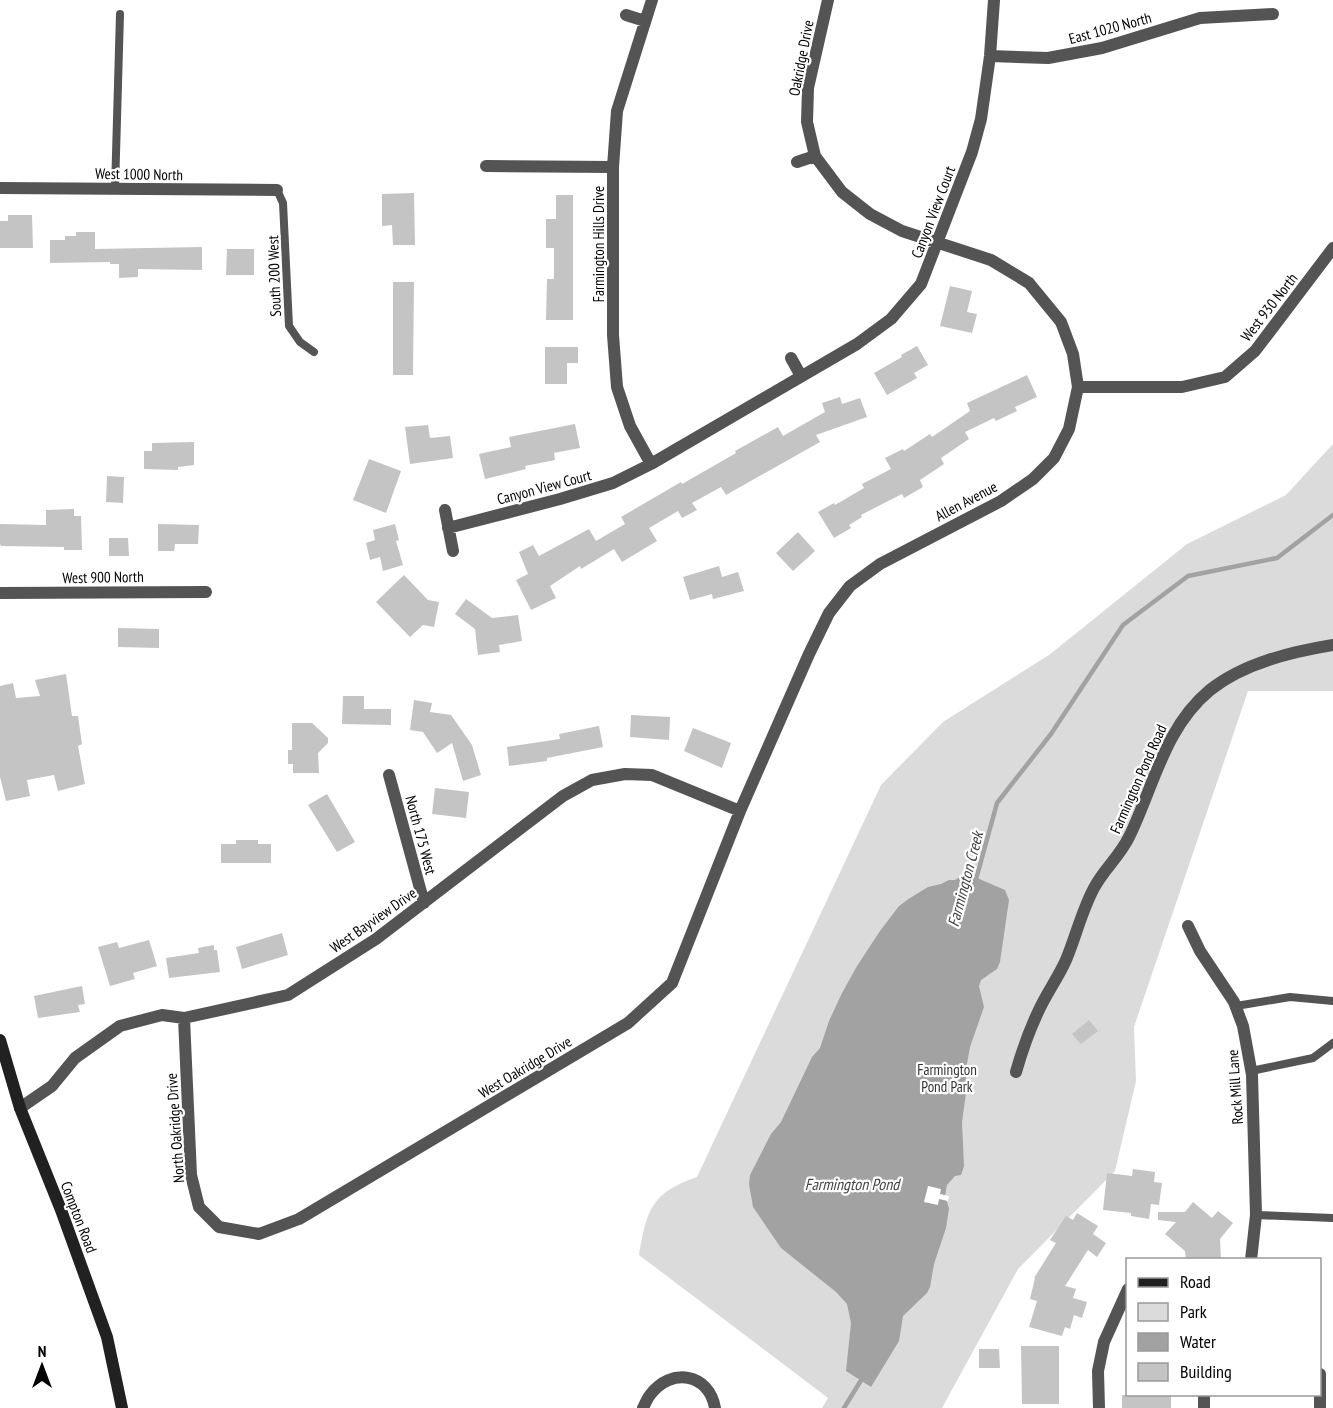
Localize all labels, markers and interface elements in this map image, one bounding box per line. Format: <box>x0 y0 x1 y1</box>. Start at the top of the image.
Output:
street label: East 1020 North <box>1067 8 1153 48</box>
street label: Oakridge Drive <box>784 18 818 98</box>
street label: Canyon View Court <box>907 163 959 261</box>
street label: West 1000 North <box>95 164 183 184</box>
street label: Farmington Hills Drive <box>589 186 608 302</box>
street label: South 200 West <box>263 235 285 317</box>
street label: West 930 North <box>1236 269 1302 345</box>
street label: Canyon View Court <box>495 465 593 509</box>
street label: Allen Avenue <box>932 477 1000 525</box>
street label: West 900 North <box>62 567 144 587</box>
street label: Farmington Pond Road <box>1105 722 1171 836</box>
street label: North 175 West <box>401 793 441 877</box>
water label: Farmington Creek <box>943 828 988 929</box>
street label: West Bayview Drive <box>326 883 420 957</box>
street label: West Oakridge Drive <box>475 1032 575 1102</box>
street label: Rock Mill Lane <box>1223 1049 1247 1125</box>
park label: Farmington Pond Park <box>917 1060 977 1096</box>
street label: North Oakridge Drive <box>162 1072 188 1184</box>
water label: Farmington Pond <box>805 1174 901 1194</box>
street label: Compton Road <box>57 1179 101 1255</box>
legend <box>1126 1258 1321 1396</box>
text: Road <box>1180 1270 1211 1293</box>
text: Park <box>1180 1300 1207 1323</box>
text: Water <box>1180 1330 1216 1353</box>
north arrow <box>12 1336 72 1396</box>
text: N <box>38 1341 46 1361</box>
text: Building <box>1180 1360 1232 1383</box>

